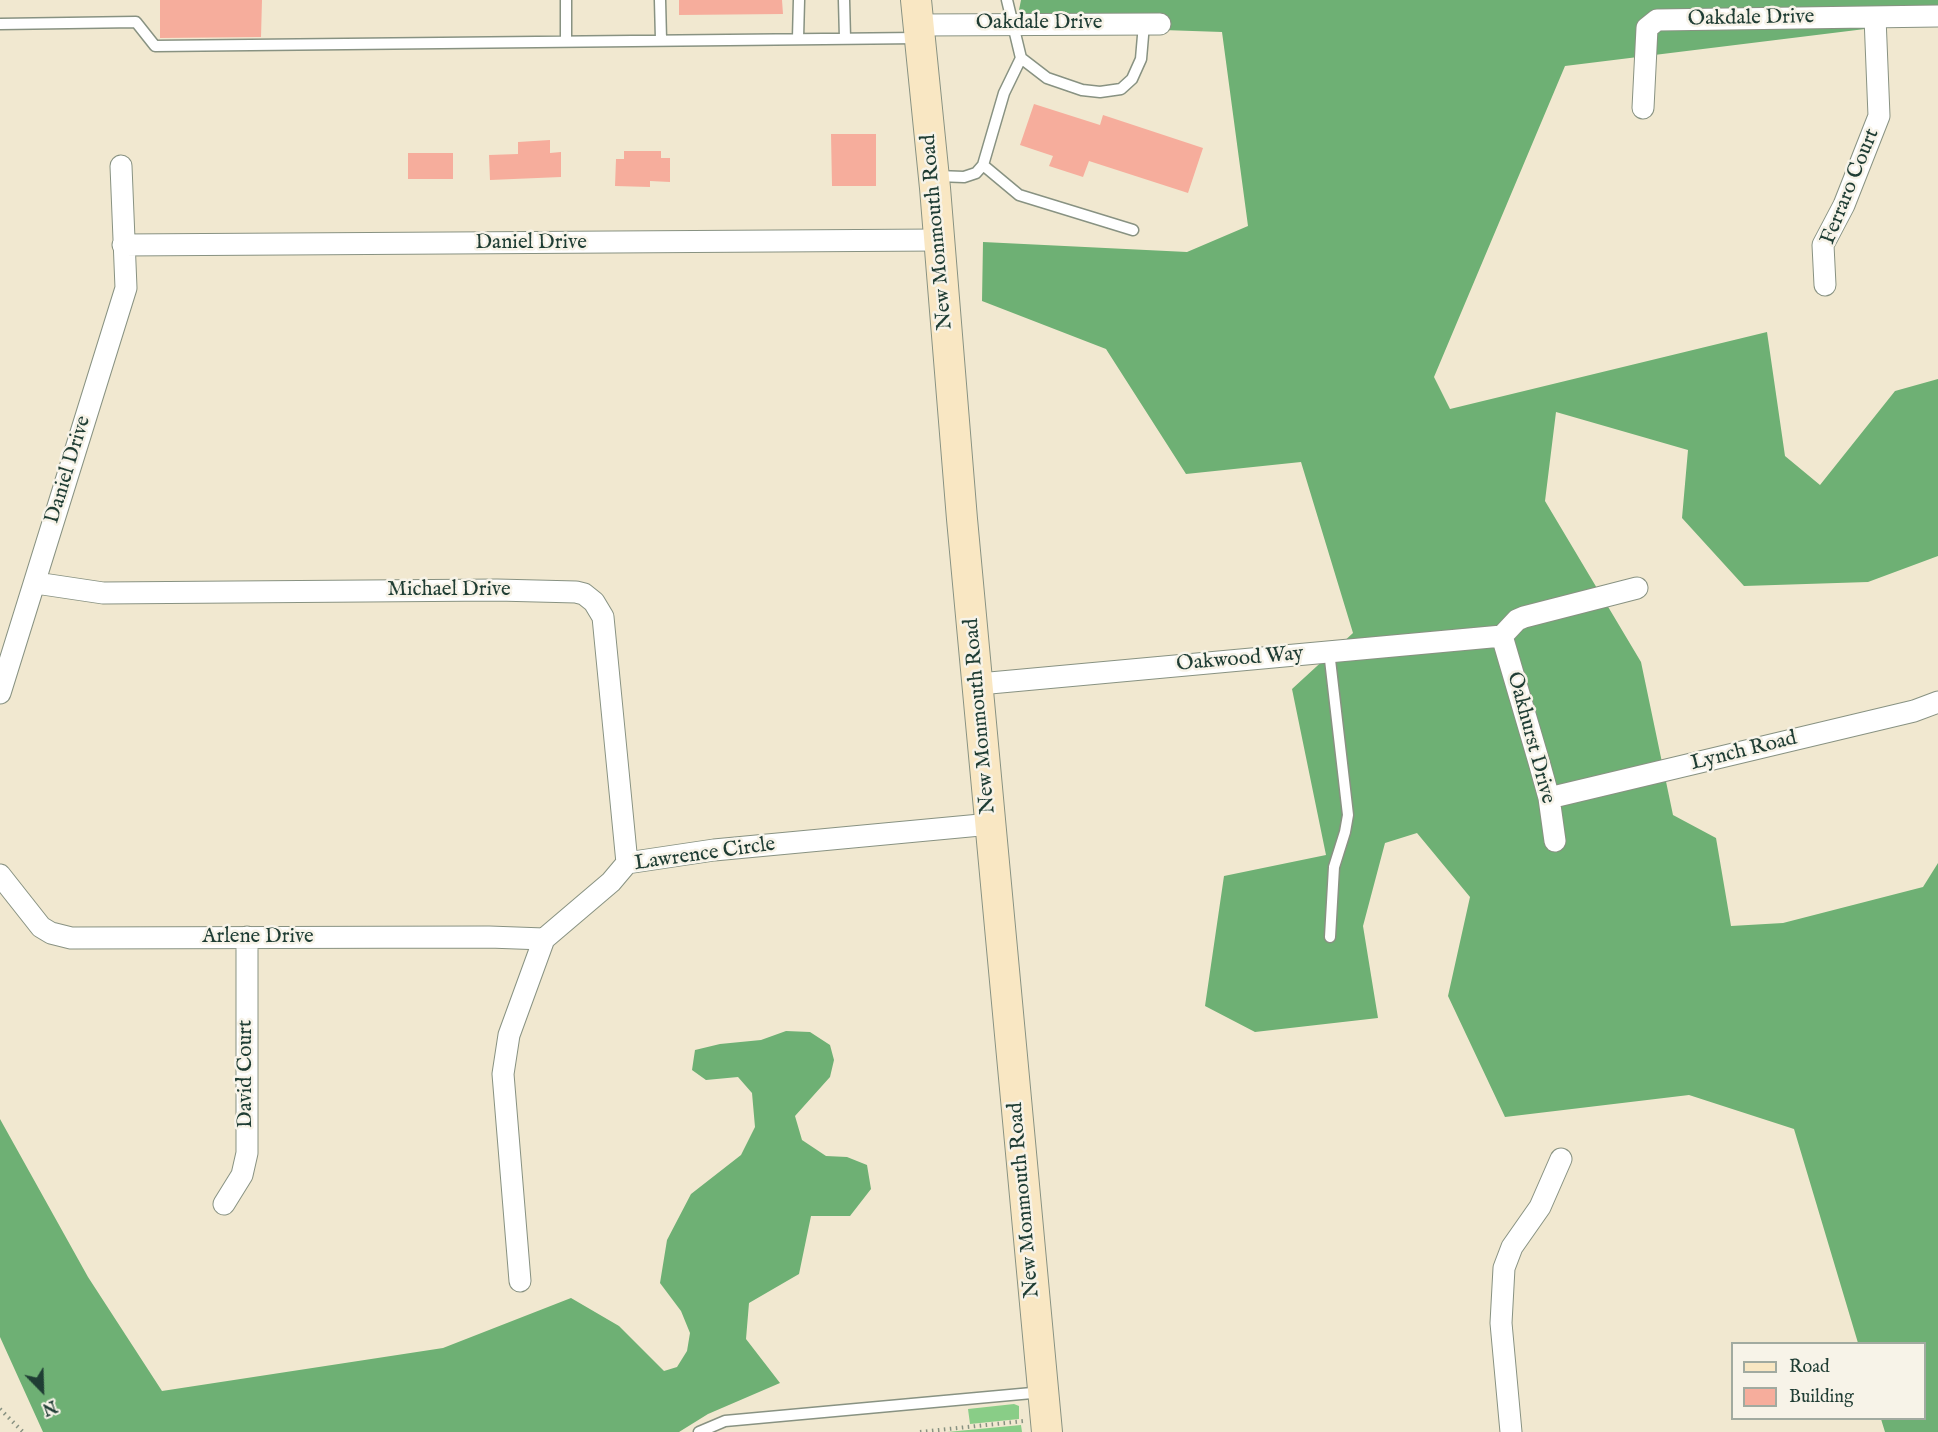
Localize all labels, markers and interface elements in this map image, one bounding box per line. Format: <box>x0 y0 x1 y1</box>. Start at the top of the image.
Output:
street label: Oakdale Drive <box>1687 5 1815 33</box>
street label: Oakdale Drive <box>976 11 1102 37</box>
street label: Ferraro Court <box>1816 125 1886 249</box>
street label: New Monmouth Road <box>917 133 959 331</box>
street label: Daniel Drive <box>475 231 587 257</box>
street label: Daniel Drive <box>41 413 97 527</box>
street label: Michael Drive <box>387 578 511 604</box>
street label: New Monmouth Road <box>960 617 1002 815</box>
street label: Oakwood Way <box>1175 642 1305 678</box>
street label: Oakhurst Drive <box>1500 669 1560 807</box>
street label: Lynch Road <box>1688 727 1800 777</box>
street label: Lawrence Circle <box>633 833 777 877</box>
street label: Arlene Drive <box>202 925 314 951</box>
street label: David Court <box>234 1020 260 1128</box>
street label: New Monmouth Road <box>1004 1101 1046 1299</box>
legend <box>1731 1342 1926 1420</box>
text: Road <box>1789 1356 1830 1379</box>
north arrow <box>12 1360 72 1420</box>
text: Building <box>1789 1386 1854 1409</box>
text: N <box>39 1395 59 1418</box>

